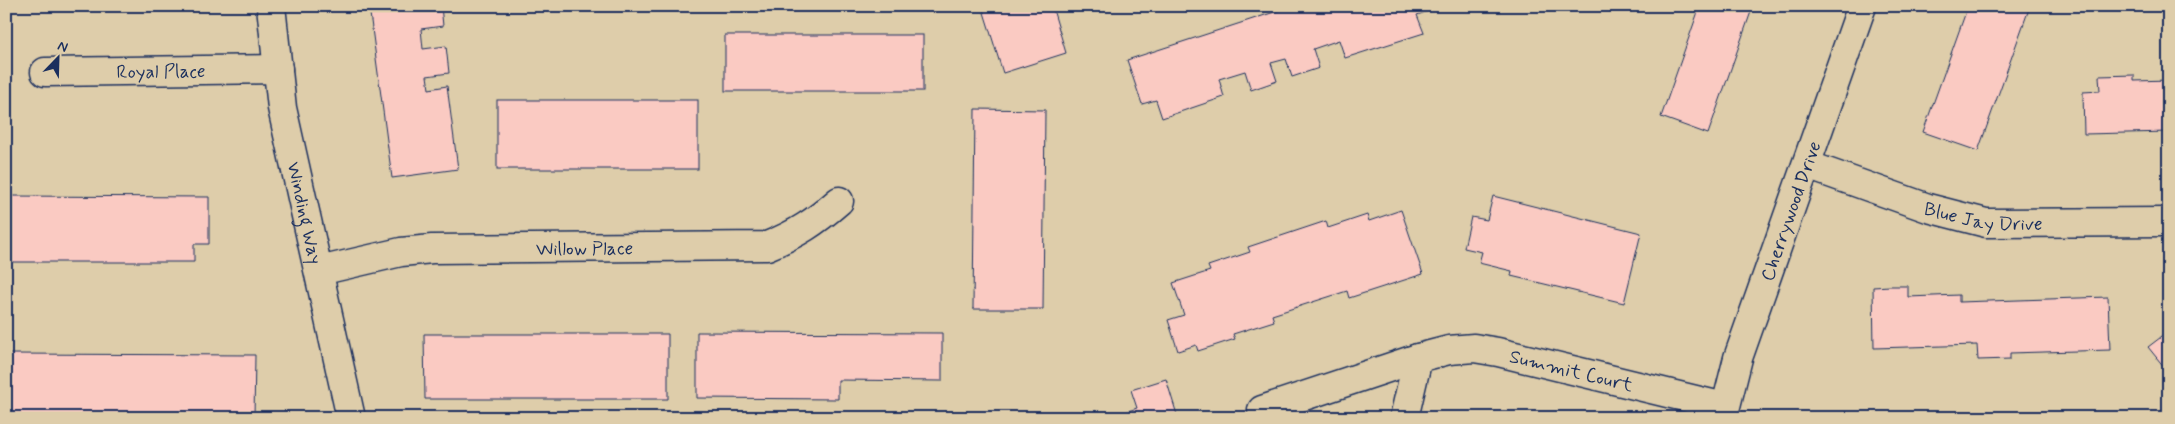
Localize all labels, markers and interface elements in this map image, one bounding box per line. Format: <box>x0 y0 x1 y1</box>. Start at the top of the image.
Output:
north arrow <box>32 32 82 82</box>
text: N <box>55 37 70 57</box>
street label: Royal Place <box>116 59 206 85</box>
street label: Cherrywood Drive <box>1755 138 1827 284</box>
street label: Winding Way <box>280 160 327 267</box>
street label: Blue Jay Drive <box>1921 197 2043 237</box>
street label: Willow Place <box>536 236 633 262</box>
street label: Summit Court <box>1507 344 1635 398</box>

